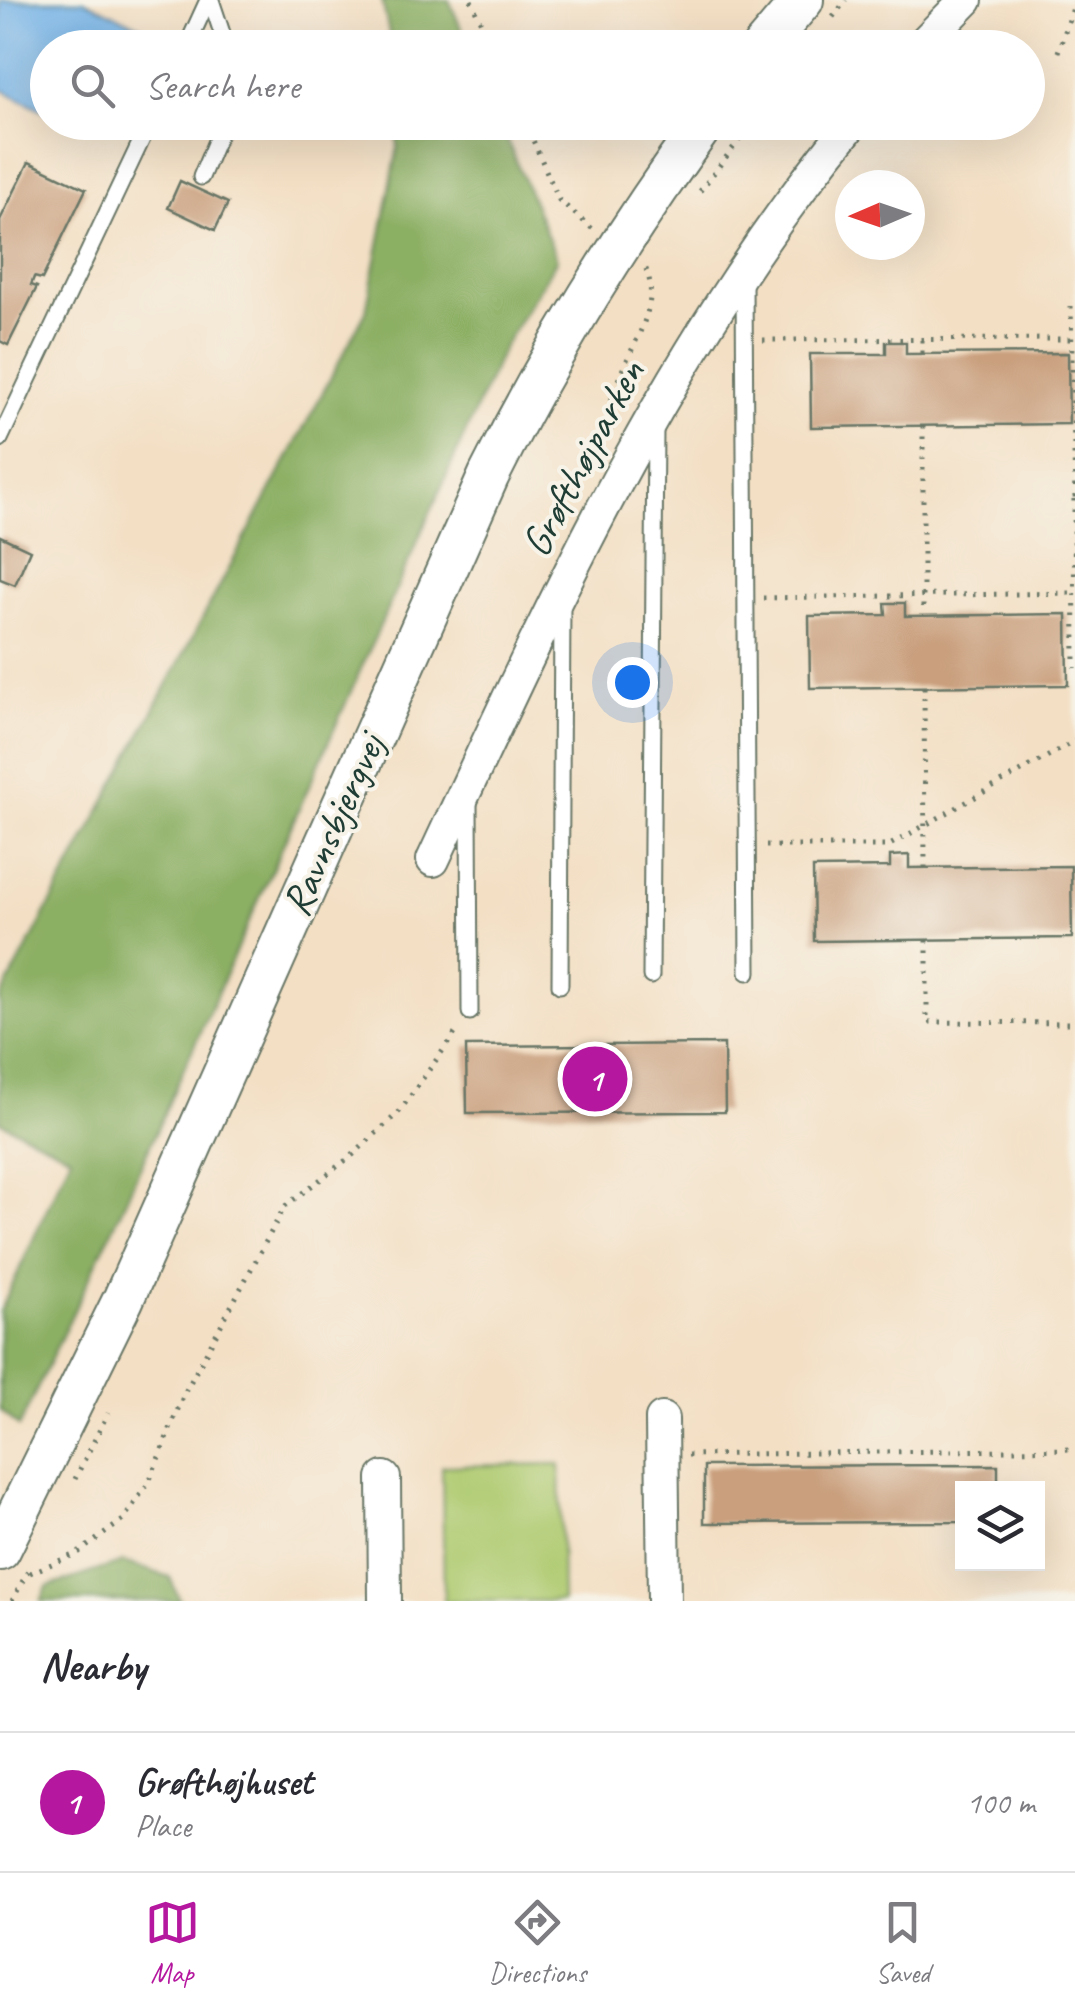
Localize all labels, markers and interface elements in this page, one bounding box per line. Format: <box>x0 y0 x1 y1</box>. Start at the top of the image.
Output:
search box <box>30 30 1045 140</box>
icon: search <box>65 58 120 113</box>
text: Search here <box>145 62 300 109</box>
north arrow <box>835 170 925 260</box>
street label: Grøfthøjparken <box>509 350 657 565</box>
your location <box>607 657 658 708</box>
street label: Ravnsbjergvej <box>269 722 398 924</box>
pin: 1 <box>562 1042 628 1116</box>
map controls <box>955 1481 1045 1571</box>
button: layers <box>955 1481 1045 1571</box>
text: Nearby <box>40 1640 146 1693</box>
text: Grøfthøjhuset <box>135 1758 313 1805</box>
text: 1 <box>65 1782 80 1823</box>
text: 100 m <box>966 1782 1035 1823</box>
text: Place <box>135 1805 191 1846</box>
tab: Map <box>145 1895 200 1990</box>
tab: Directions <box>489 1895 586 1990</box>
tab: Saved <box>875 1895 930 1990</box>

